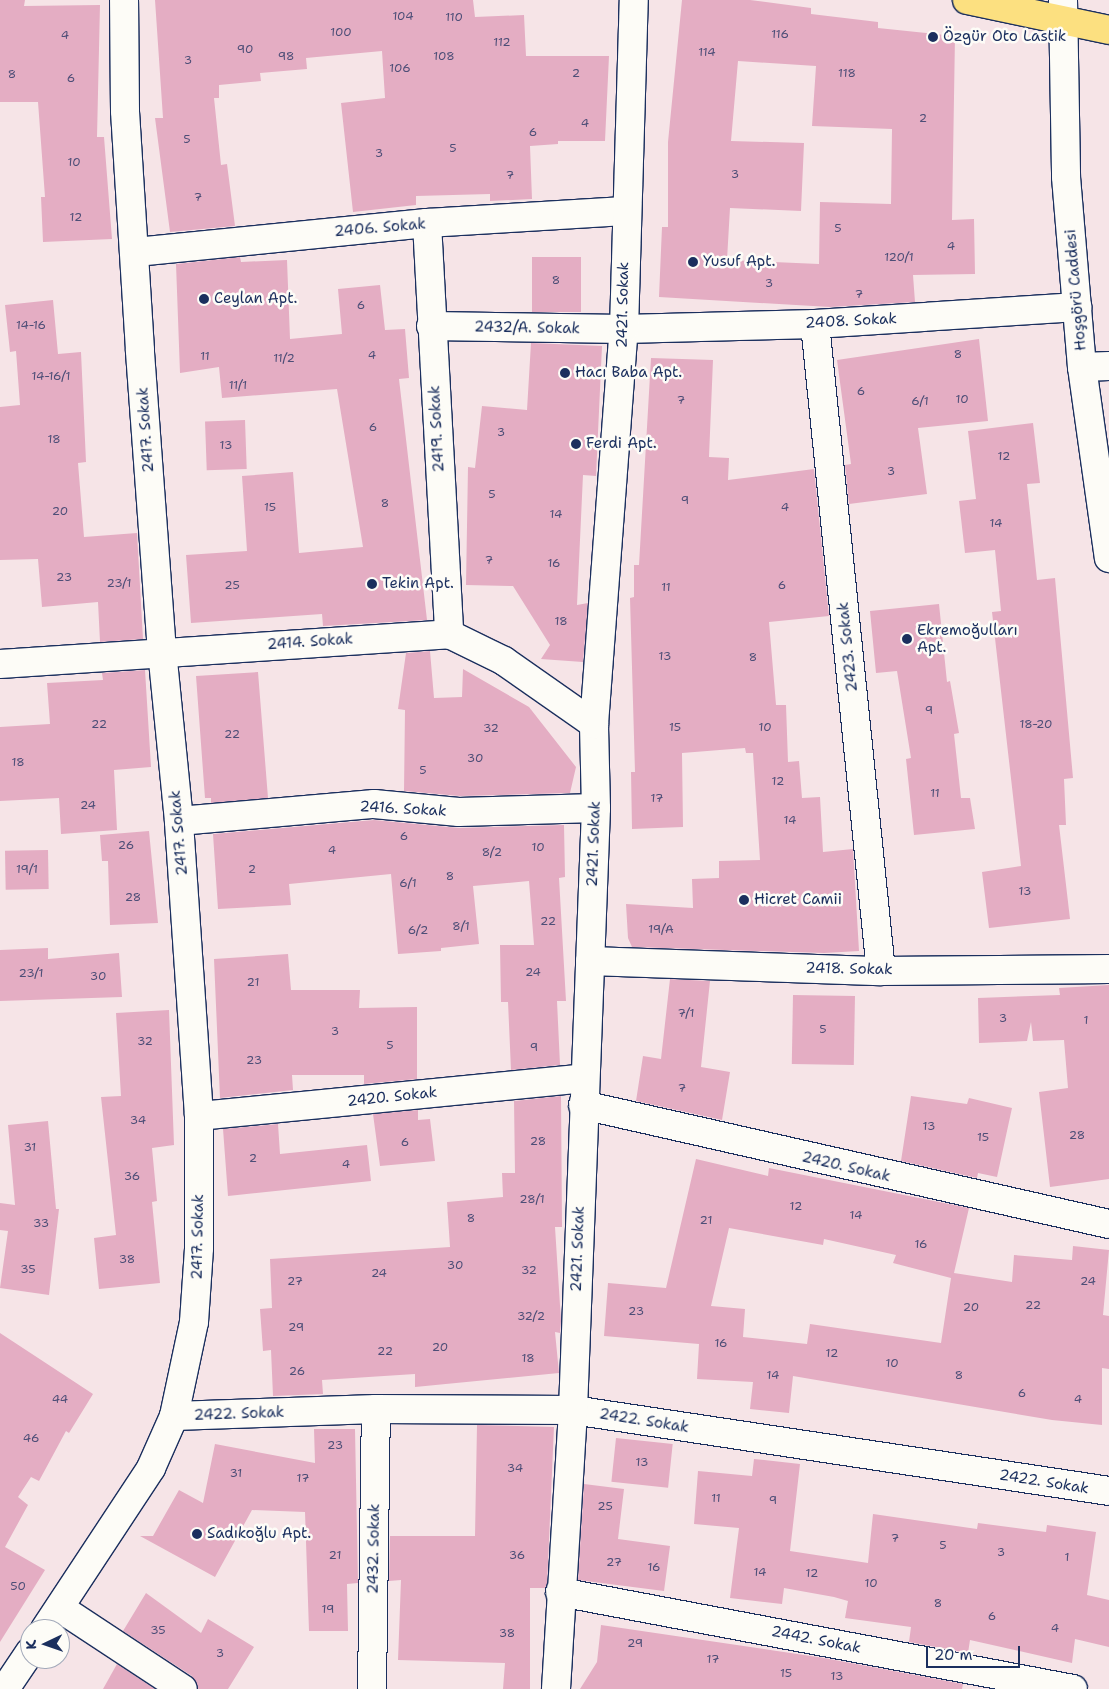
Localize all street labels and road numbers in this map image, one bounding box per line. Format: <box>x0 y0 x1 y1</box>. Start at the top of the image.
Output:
street label: 2406. Sokak <box>333 215 427 241</box>
street label: Hoşgörü Caddesi <box>1062 228 1090 352</box>
street label: 2421. Sokak <box>613 262 633 348</box>
street label: 2408. Sokak <box>805 310 897 332</box>
street label: 2432/A. Sokak <box>474 318 580 338</box>
street label: 2419. Sokak <box>426 385 448 473</box>
street label: 2417. Sokak <box>134 387 158 473</box>
street label: 2423. Sokak <box>834 601 862 693</box>
street label: 2414. Sokak <box>266 630 354 654</box>
street label: 2417. Sokak <box>166 789 192 877</box>
street label: 2416. Sokak <box>359 798 447 820</box>
street label: 2421. Sokak <box>584 801 604 887</box>
street label: 2418. Sokak <box>805 959 893 979</box>
street label: 2420. Sokak <box>346 1083 438 1111</box>
street label: 2420. Sokak <box>800 1148 892 1186</box>
street label: 2417. Sokak <box>188 1194 208 1280</box>
street label: 2421. Sokak <box>568 1206 588 1292</box>
street label: 2422. Sokak <box>193 1403 285 1425</box>
street label: 2422. Sokak <box>598 1405 690 1437</box>
street label: 2422. Sokak <box>998 1466 1090 1498</box>
street label: 2432. Sokak <box>364 1504 384 1594</box>
street label: 2442. Sokak <box>770 1622 862 1658</box>

